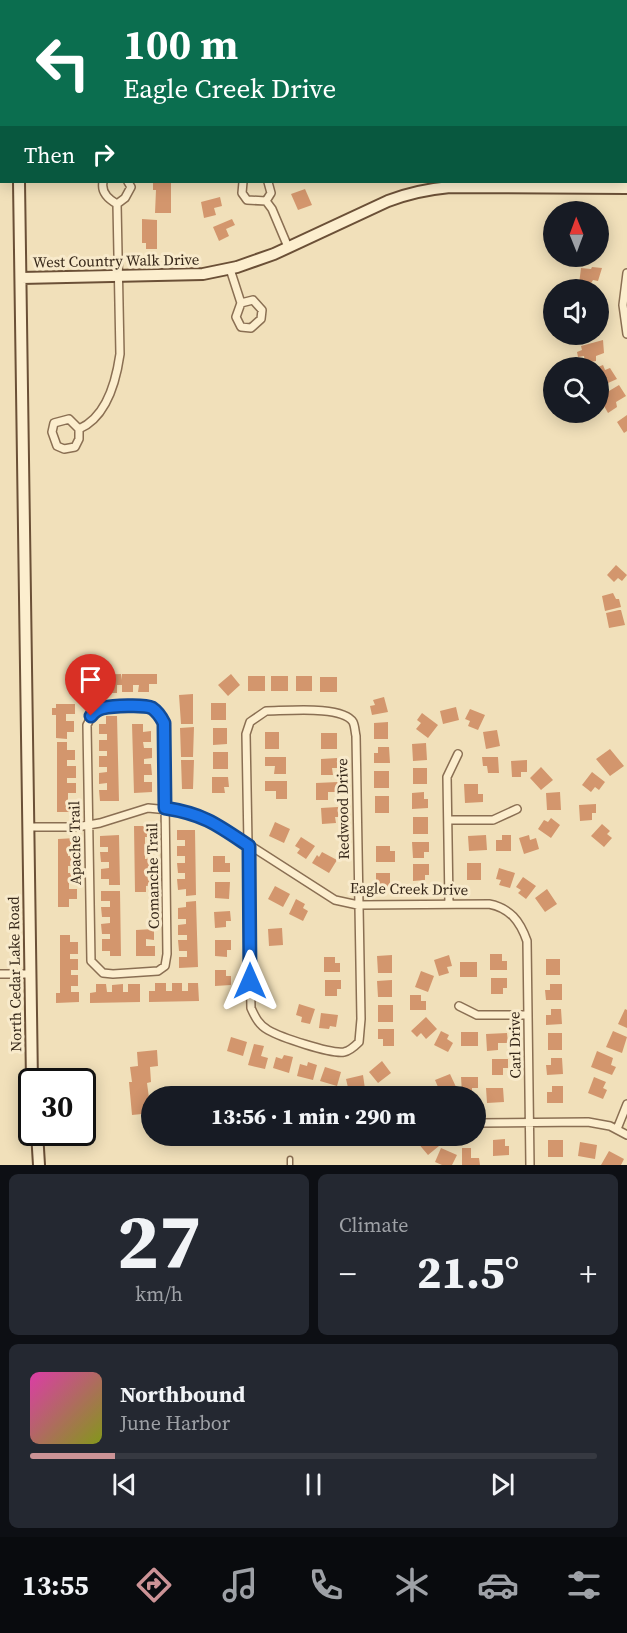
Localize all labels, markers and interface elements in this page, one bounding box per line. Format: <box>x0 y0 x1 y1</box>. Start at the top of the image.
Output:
text: 100 m <box>123 15 238 73</box>
icon: left <box>24 24 102 102</box>
text: Eagle Creek Drive <box>123 70 336 107</box>
icon: right <box>87 138 120 171</box>
text: Then <box>24 140 75 170</box>
north arrow <box>543 201 609 267</box>
map controls <box>543 201 609 423</box>
street label: West Country Walk Drive <box>32 249 200 272</box>
button: sound <box>543 279 609 345</box>
button: search <box>543 357 609 423</box>
pin <box>65 654 116 716</box>
icon: arrive <box>74 663 107 696</box>
street label: Redwood Drive <box>331 758 354 860</box>
street label: Apache Trail <box>63 800 86 885</box>
street label: Comanche Trail <box>141 822 164 929</box>
street label: Eagle Creek Drive <box>350 877 469 900</box>
street label: North Cedar Lake Road <box>3 896 26 1052</box>
position arrow <box>218 949 282 1013</box>
street label: Carl Drive <box>503 1011 526 1079</box>
speed limit sign: 30 <box>18 1068 96 1146</box>
text: 13:56 · 1 min · 290 m <box>211 1101 416 1131</box>
text: 27 <box>117 1187 201 1294</box>
text: Climate <box>339 1211 408 1239</box>
text: 21.5° <box>417 1241 519 1303</box>
text: − <box>339 1251 357 1296</box>
text: + <box>580 1251 597 1296</box>
text: km/h <box>135 1280 183 1308</box>
text: Northbound <box>120 1379 245 1409</box>
text: June Harbor <box>120 1409 230 1437</box>
icon: previous <box>108 1468 141 1501</box>
icon: pause <box>297 1468 330 1501</box>
icon: next <box>486 1468 519 1501</box>
icon: directions <box>133 1564 175 1606</box>
icon: music <box>219 1564 261 1606</box>
icon: phone <box>305 1564 347 1606</box>
icon: climate <box>391 1564 433 1606</box>
icon: car <box>477 1564 519 1606</box>
icon: filters <box>563 1564 605 1606</box>
text: 13:55 <box>22 1567 89 1604</box>

